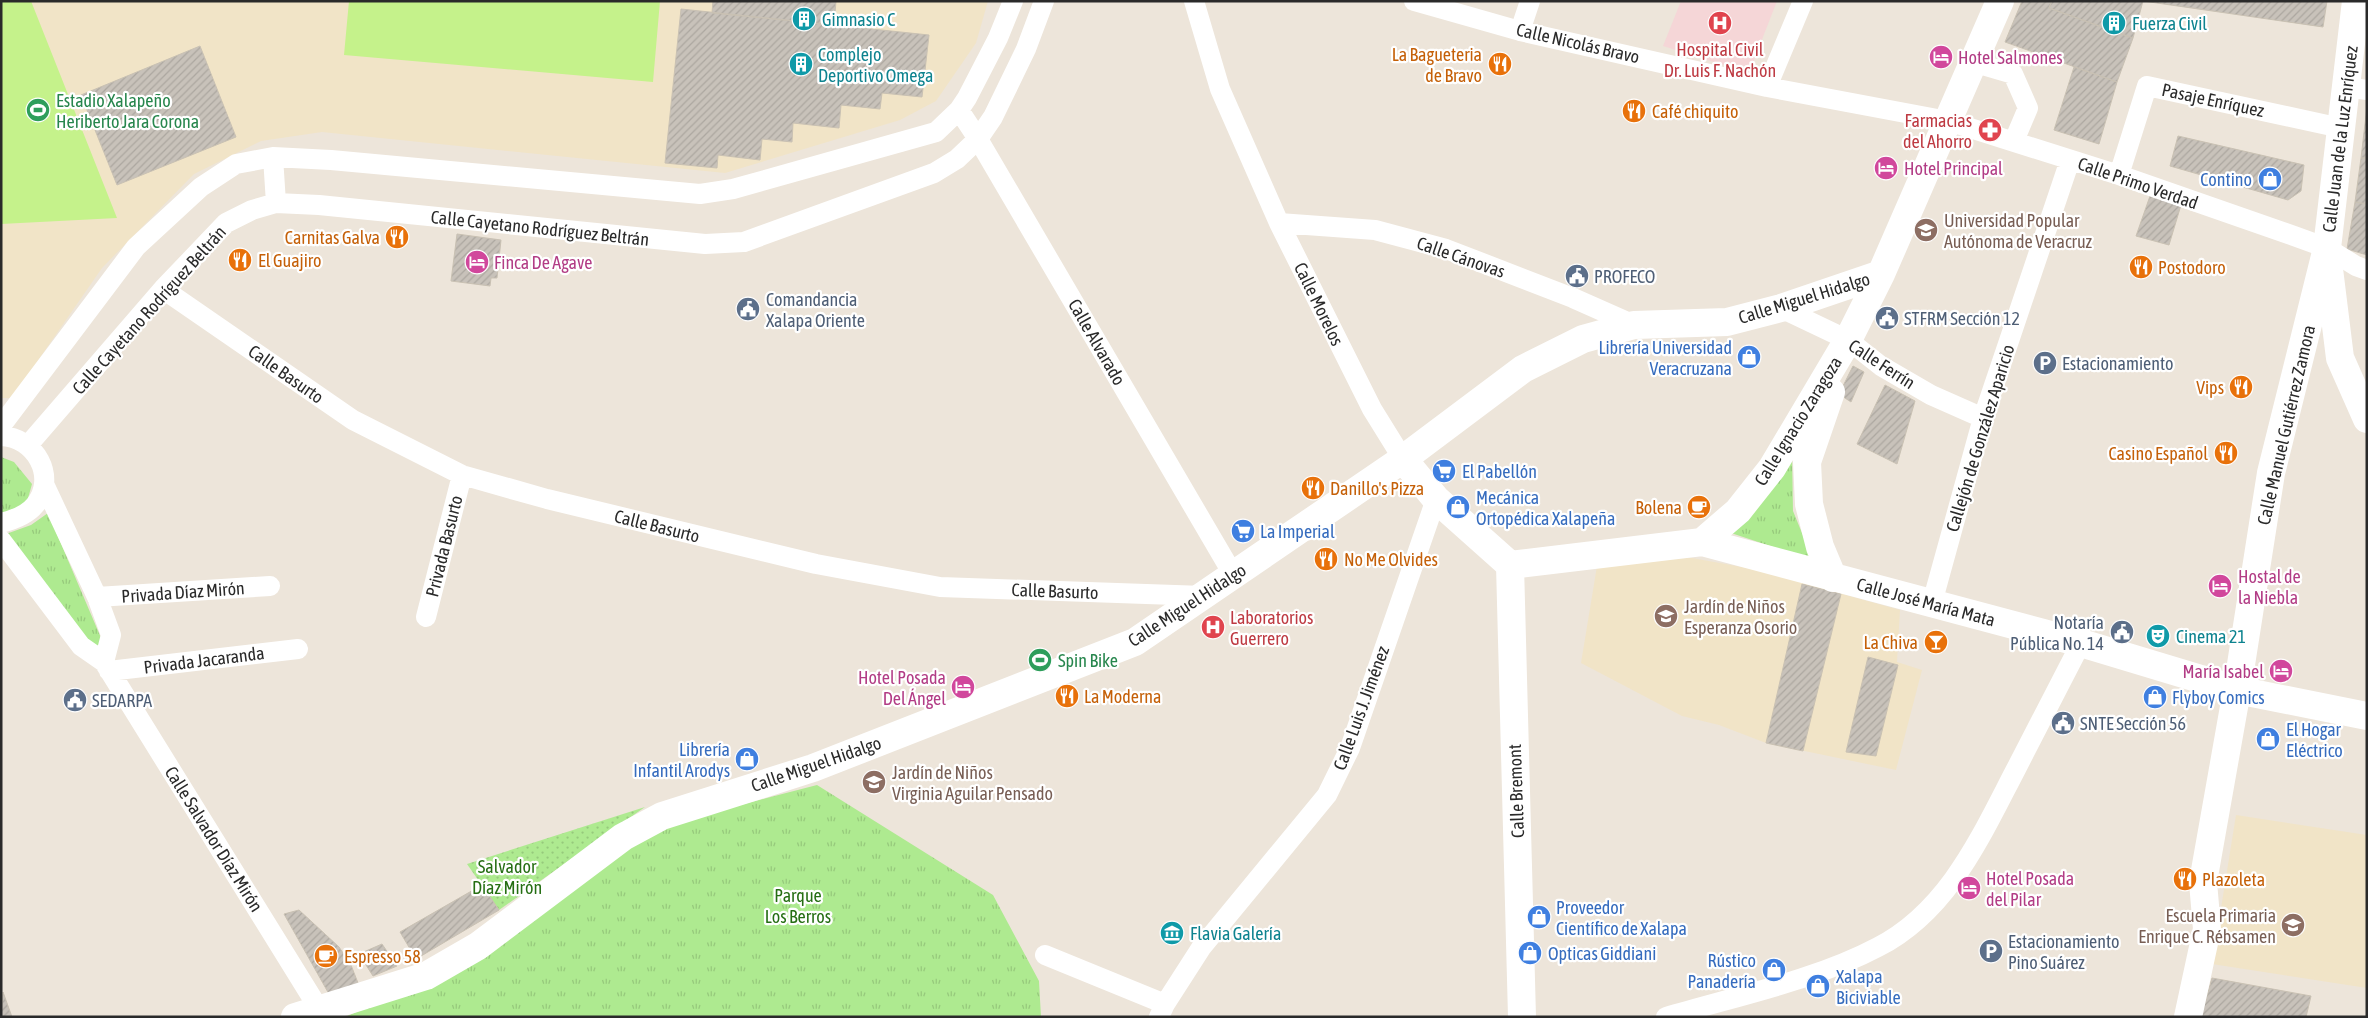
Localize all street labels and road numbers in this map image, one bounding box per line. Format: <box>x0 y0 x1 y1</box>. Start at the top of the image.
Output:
street label: Calle Nicolás Bravo <box>1514 19 1642 67</box>
street label: Calle Juan de la Luz Enríquez <box>2318 44 2362 233</box>
street label: Pasaje Enríquez <box>2160 79 2267 121</box>
street label: Calle Primo Verdad <box>2075 153 2201 213</box>
street label: Calle Cayetano Rodríguez Beltrán <box>430 206 650 250</box>
street label: Calle Cayetano Rodríguez Beltrán <box>68 222 230 398</box>
street label: Calle Cánovas <box>1414 232 1508 282</box>
street label: Calle Morelos <box>1290 259 1348 349</box>
street label: Calle Miguel Hidalgo <box>1736 268 1872 328</box>
street label: Calle Alvarado <box>1064 295 1130 389</box>
street label: Calle Manuel Gutiérrez Zamora <box>2253 323 2319 527</box>
street label: Calle Ferrín <box>1845 335 1919 393</box>
street label: Calle Basurto <box>244 340 328 408</box>
street label: Callejón de González Aparicio <box>1941 342 2019 534</box>
street label: Calle Ignacio Zaragoza <box>1750 353 1846 489</box>
street label: Privada Basurto <box>421 493 467 599</box>
street label: Calle Basurto <box>612 505 702 547</box>
street label: Calle Miguel Hidalgo <box>1124 559 1250 651</box>
street label: Calle José María Mata <box>1855 573 1997 631</box>
street label: Privada Díaz Mirón <box>121 577 245 607</box>
street label: Calle Basurto <box>1011 579 1099 603</box>
street label: Privada Jacaranda <box>142 642 266 678</box>
street label: Calle Luis J. Jiménez <box>1329 643 1393 773</box>
street label: Calle Miguel Hidalgo <box>748 732 884 796</box>
street label: Calle Bremont <box>1504 744 1528 838</box>
street label: Calle Salvador Díaz Mirón <box>161 762 267 916</box>

